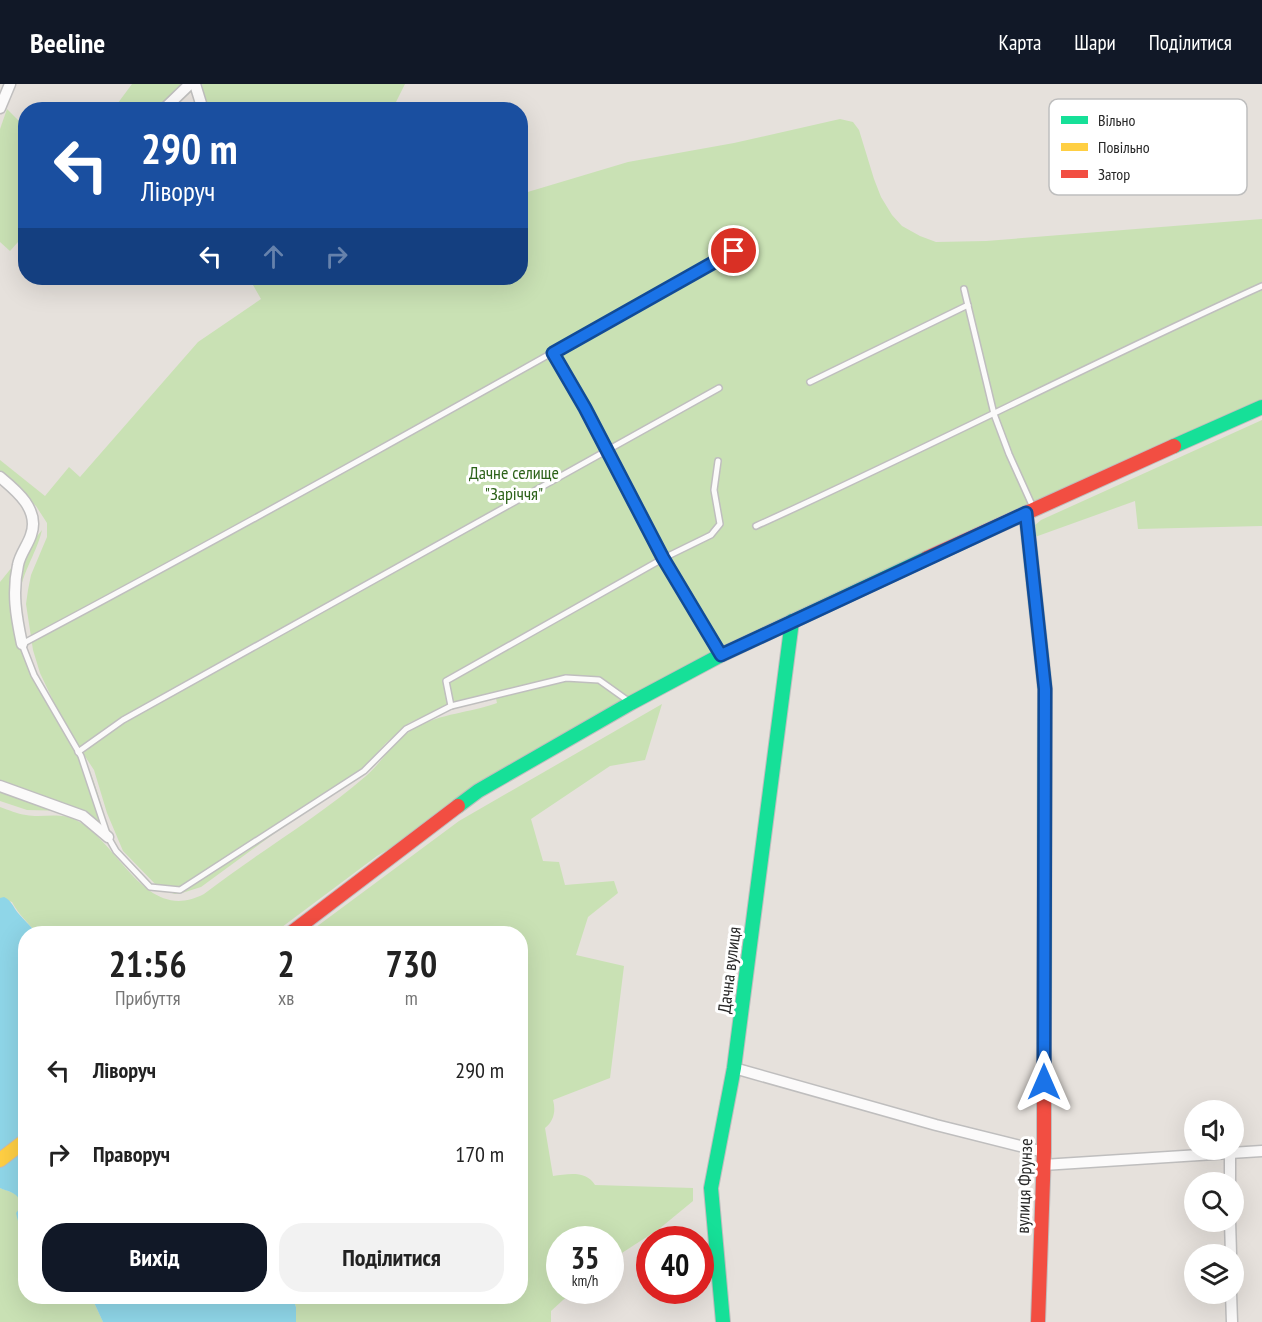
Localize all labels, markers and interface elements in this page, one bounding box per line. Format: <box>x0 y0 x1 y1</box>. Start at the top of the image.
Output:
text: Beeline <box>30 24 105 61</box>
text: Карта <box>999 29 1041 56</box>
text: Шари <box>1074 29 1116 56</box>
text: Поділитися <box>1149 29 1232 56</box>
legend <box>1049 99 1247 195</box>
text: Вільно <box>1098 110 1135 130</box>
text: 290 m <box>141 121 238 176</box>
icon: left <box>42 126 120 204</box>
text: Повільно <box>1098 137 1150 157</box>
text: Затор <box>1098 164 1130 184</box>
text: Ліворуч <box>141 174 215 208</box>
pin <box>708 225 759 276</box>
icon: arrive <box>717 234 750 267</box>
icon: left <box>194 240 227 273</box>
icon: ahead <box>257 240 290 273</box>
icon: right <box>320 240 353 273</box>
park label: Дачне селище "Заріччя" <box>469 461 559 505</box>
street label: Дачна вулиця <box>712 925 746 1015</box>
text: 21:56 <box>109 940 187 987</box>
text: 2 <box>278 940 295 987</box>
text: 730 <box>386 940 437 987</box>
text: Прибуття <box>115 985 180 1011</box>
text: хв <box>278 985 294 1011</box>
text: m <box>405 985 418 1011</box>
position arrow <box>1012 1050 1076 1114</box>
icon: left <box>42 1054 75 1087</box>
text: Ліворуч <box>93 1056 156 1084</box>
text: 290 m <box>455 1056 504 1084</box>
map controls <box>1184 1100 1244 1304</box>
button: sound <box>1184 1100 1244 1160</box>
icon: right <box>42 1138 75 1171</box>
street label: вулиця Фрунзе <box>1011 1138 1037 1234</box>
text: Праворуч <box>93 1140 170 1168</box>
text: 170 m <box>455 1140 504 1168</box>
button: search <box>1184 1172 1244 1232</box>
button: Вихід <box>42 1223 267 1292</box>
button: Поділитися <box>279 1223 504 1292</box>
speed limit sign: 40 <box>636 1226 714 1304</box>
text: 35 <box>571 1238 599 1277</box>
button: layers <box>1184 1244 1244 1304</box>
text: km/h <box>572 1271 598 1290</box>

